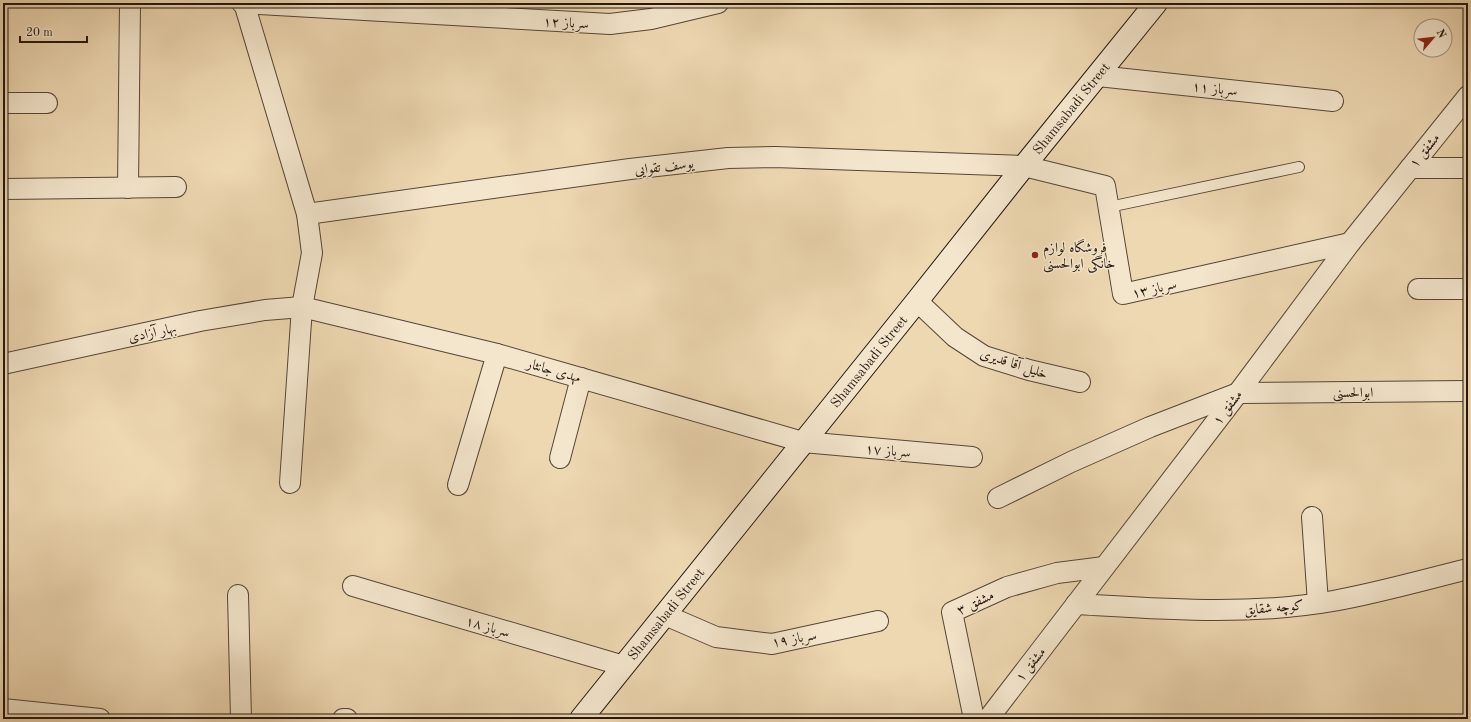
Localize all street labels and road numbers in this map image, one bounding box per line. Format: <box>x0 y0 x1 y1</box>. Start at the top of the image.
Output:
street label: سرباز ۱۲ <box>543 15 589 33</box>
street label: Shamsabadi Street <box>1030 60 1113 157</box>
street label: سرباز ۱۱ <box>1191 80 1238 100</box>
street label: مشفق ۱ <box>1407 131 1443 171</box>
street label: یوسف تقوایی <box>634 156 696 180</box>
street label: سرباز ۱۳ <box>1130 277 1179 303</box>
street label: Shamsabadi Street <box>828 313 910 411</box>
street label: بهار آزادی <box>126 319 178 347</box>
street label: خلیل آقا قدیری <box>977 345 1050 384</box>
street label: مهدی جانثار <box>523 356 582 387</box>
street label: ابوالحسنی <box>1333 386 1373 402</box>
street label: مشفق ۱ <box>1210 388 1246 428</box>
street label: سرباز ۱۷ <box>864 442 911 462</box>
street label: Shamsabadi Street <box>625 566 707 663</box>
street label: مشفق ۳ <box>955 588 997 619</box>
street label: کوچه شقایق <box>1244 598 1304 620</box>
street label: سرباز ۱۸ <box>463 614 512 642</box>
street label: سرباز ۱۹ <box>771 628 818 652</box>
street label: مشفق ۱ <box>1013 645 1049 685</box>

